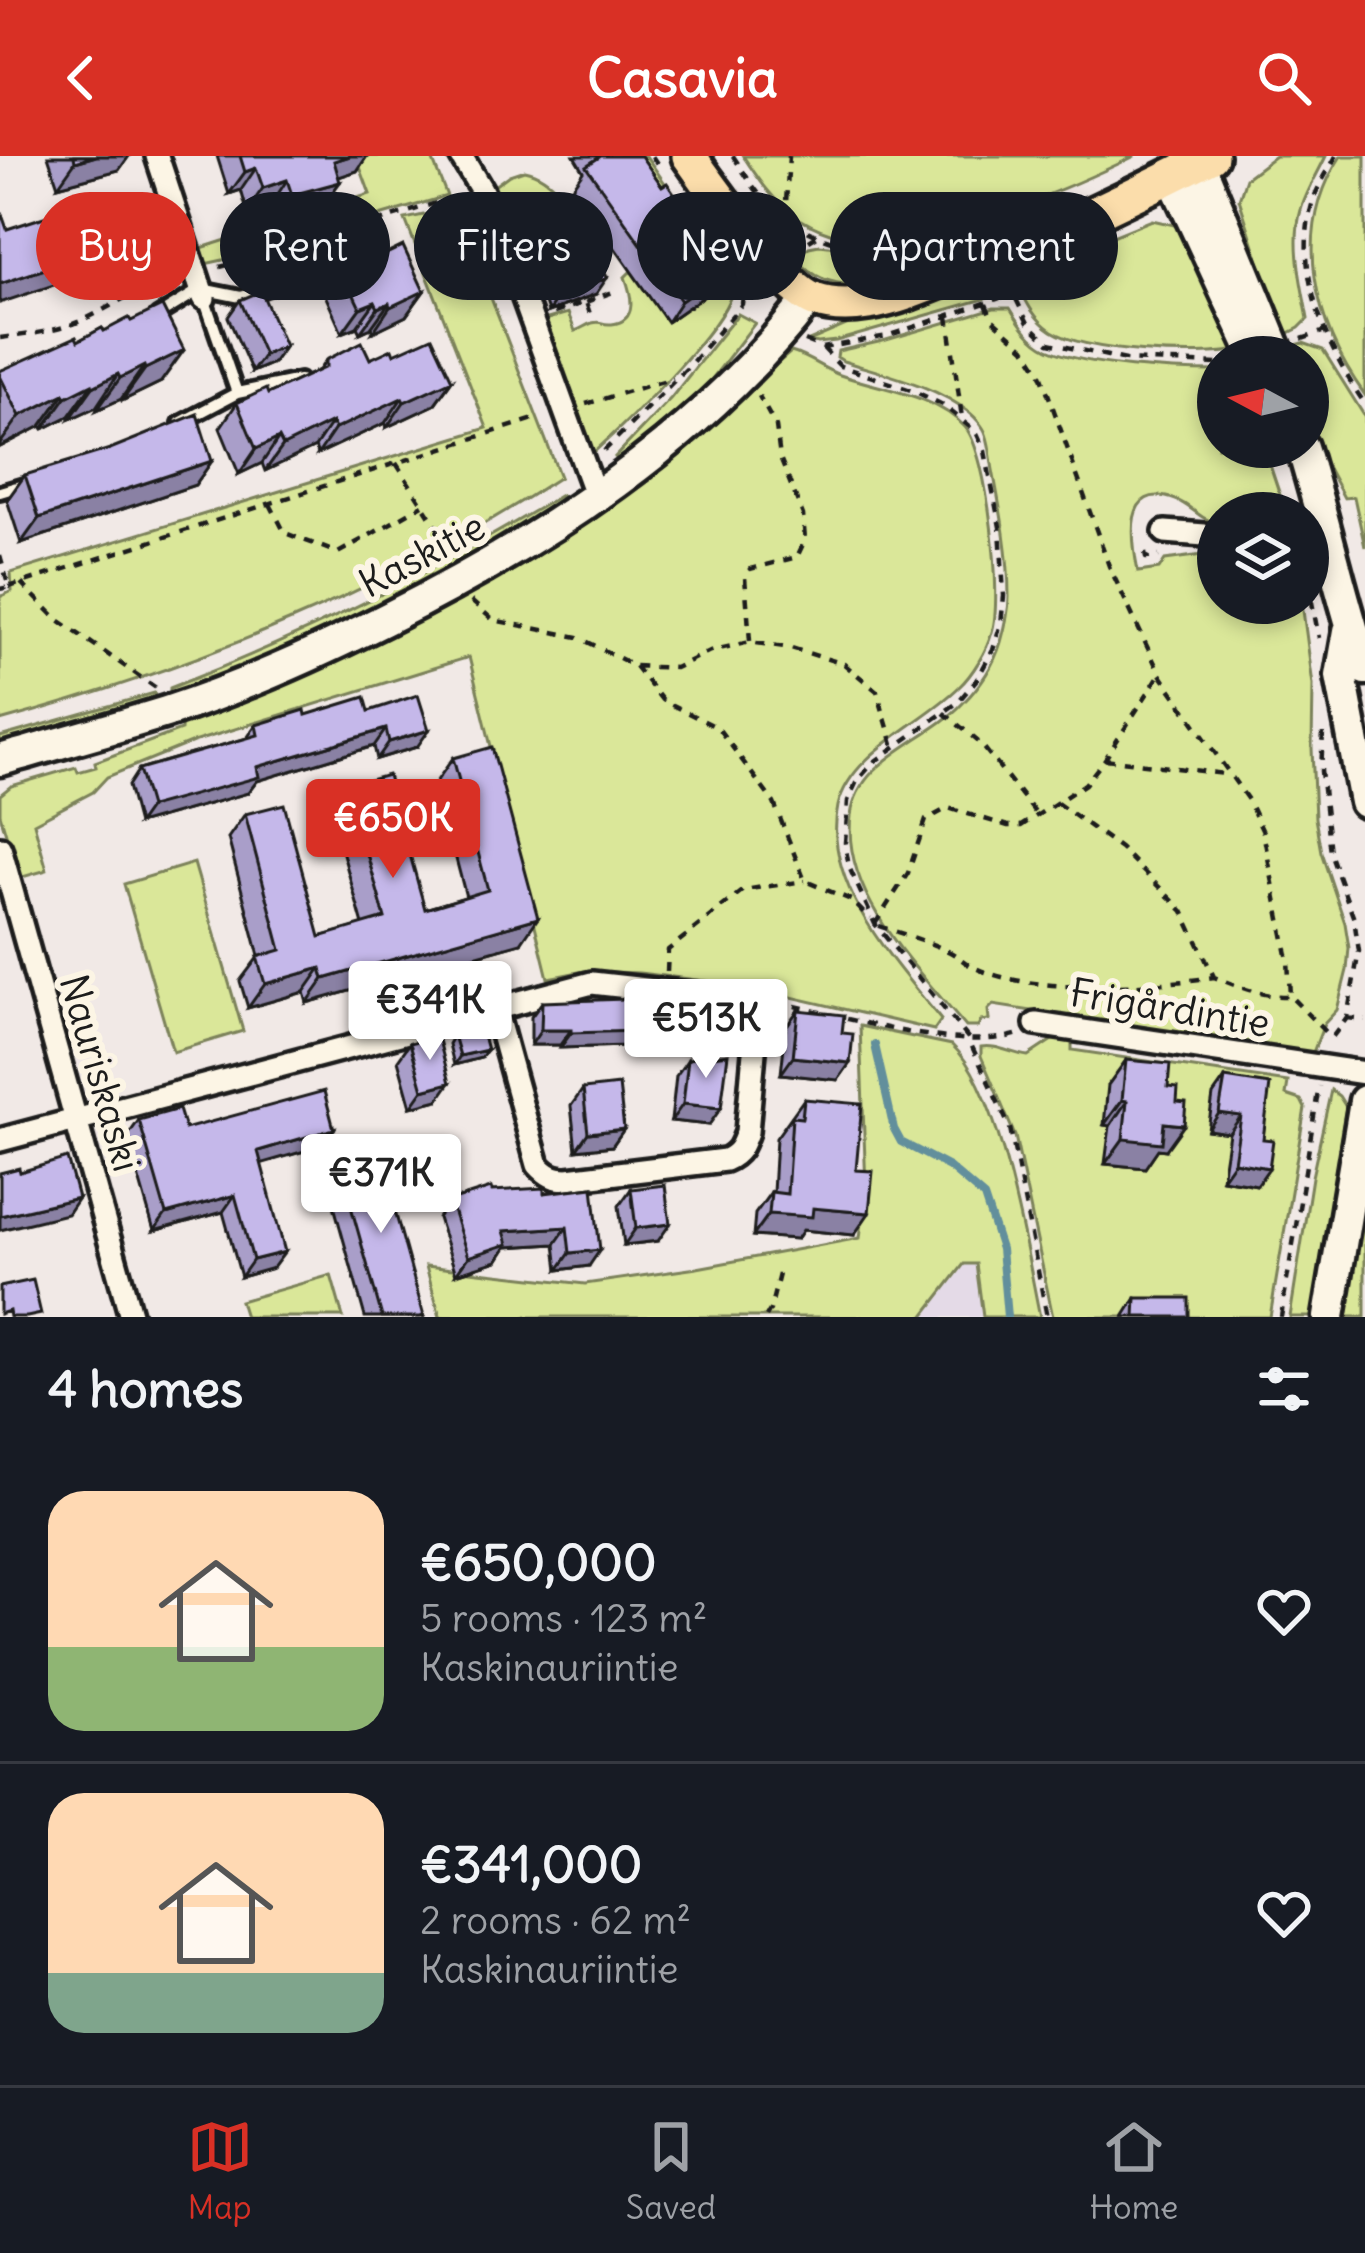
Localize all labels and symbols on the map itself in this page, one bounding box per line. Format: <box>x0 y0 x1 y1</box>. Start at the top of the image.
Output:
north arrow <box>1197 336 1329 468</box>
street label: Kaskitie <box>351 502 493 608</box>
pin: €650K <box>309 779 477 881</box>
pin: €341K <box>346 961 514 1063</box>
street label: Frigårdintie <box>1067 968 1273 1048</box>
street label: Nauriskaski <box>49 969 151 1177</box>
pin: €513K <box>622 979 790 1081</box>
pin: €371K <box>297 1134 465 1236</box>

